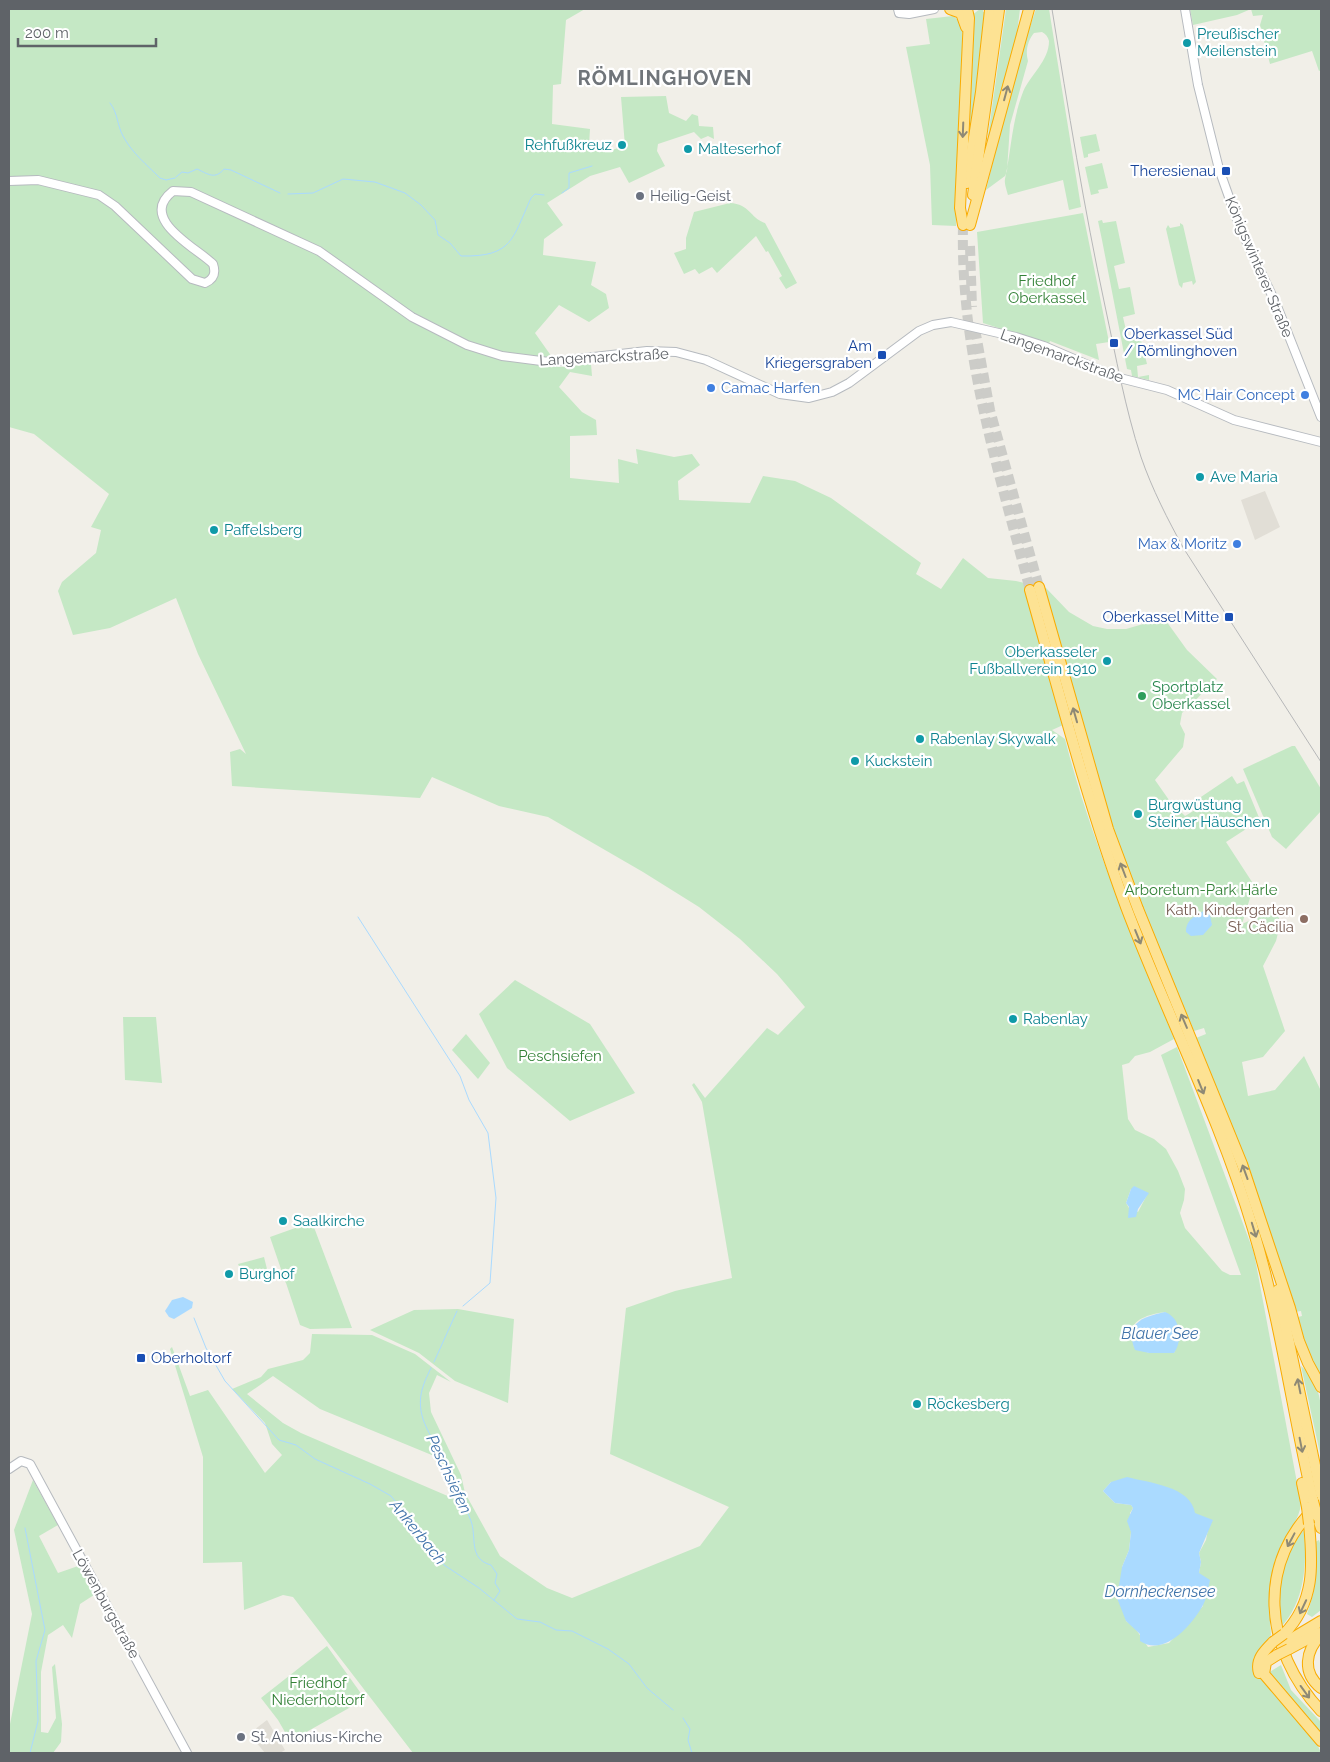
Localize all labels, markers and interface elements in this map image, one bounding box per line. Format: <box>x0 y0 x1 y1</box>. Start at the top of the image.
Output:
scale bar <box>18 15 155 47</box>
text: 200 m <box>25 24 69 42</box>
place label: Preußischer Meilenstein <box>1197 25 1280 60</box>
marker: Preußischer Meilenstein <box>1181 37 1193 49</box>
district label: RÖMLINGHOVEN <box>577 66 753 90</box>
one-way arrow <box>1002 85 1011 101</box>
one-way arrow <box>959 122 968 138</box>
place label: Rehfußkreuz <box>525 136 612 154</box>
marker: Rehfußkreuz <box>616 139 628 151</box>
place label: Malteserhof <box>698 140 782 158</box>
marker: Malteserhof <box>682 143 694 155</box>
place label: Theresienau <box>1130 162 1216 180</box>
marker: Theresienau <box>1220 165 1232 177</box>
place label: Heilig-Geist <box>650 187 731 205</box>
marker: Heilig-Geist <box>634 190 646 202</box>
street label: Königswinterer Straße <box>1221 194 1297 340</box>
park label: Friedhof Oberkassel <box>1008 272 1087 307</box>
street label: Langemarckstraße <box>998 325 1126 387</box>
place label: Oberkassel Süd / Römlinghoven <box>1124 325 1237 360</box>
place label: Am Kriegersgraben <box>765 337 872 372</box>
marker: Oberkassel Süd / Römlinghoven <box>1108 337 1120 349</box>
street label: Langemarckstraße <box>539 345 669 369</box>
marker: Am Kriegersgraben <box>876 349 888 361</box>
place label: Camac Harfen <box>721 379 820 397</box>
marker: Camac Harfen <box>705 382 717 394</box>
place label: MC Hair Concept <box>1177 386 1295 404</box>
marker: MC Hair Concept <box>1299 389 1311 401</box>
place label: Ave Maria <box>1210 468 1278 486</box>
marker: Ave Maria <box>1194 471 1206 483</box>
place label: Paffelsberg <box>224 521 302 539</box>
marker: Paffelsberg <box>208 524 220 536</box>
place label: Max & Moritz <box>1138 535 1227 553</box>
marker: Max & Moritz <box>1231 538 1243 550</box>
place label: Oberkassel Mitte <box>1102 608 1219 626</box>
marker: Oberkassel Mitte <box>1223 611 1235 623</box>
place label: Oberkasseler Fußballverein 1910 <box>969 643 1098 678</box>
marker: Oberkasseler Fußballverein 1910 <box>1101 655 1113 667</box>
place label: Sportplatz Oberkassel <box>1152 678 1231 713</box>
marker: Sportplatz Oberkassel <box>1136 690 1148 702</box>
one-way arrow <box>1070 707 1080 723</box>
place label: Rabenlay Skywalk <box>930 730 1056 748</box>
marker: Rabenlay Skywalk <box>914 733 926 745</box>
place label: Kuckstein <box>865 752 932 770</box>
marker: Kuckstein <box>849 755 861 767</box>
place label: Burgwüstung Steiner Häuschen <box>1148 796 1270 831</box>
marker: Burgwüstung Steiner Häuschen <box>1132 808 1144 820</box>
one-way arrow <box>1118 863 1127 878</box>
park label: Arboretum-Park Härle <box>1124 881 1278 899</box>
place label: Kath. Kindergarten St. Cäcilia <box>1166 901 1294 936</box>
marker: Kath. Kindergarten St. Cäcilia <box>1298 913 1310 925</box>
one-way arrow <box>1134 929 1143 944</box>
place label: Rabenlay <box>1023 1010 1088 1028</box>
marker: Rabenlay <box>1007 1013 1019 1025</box>
one-way arrow <box>1178 1014 1188 1029</box>
park label: Peschsiefen <box>518 1047 602 1065</box>
one-way arrow <box>1196 1079 1206 1094</box>
one-way arrow <box>1240 1164 1249 1180</box>
place label: Saalkirche <box>293 1212 365 1230</box>
marker: Saalkirche <box>277 1215 289 1227</box>
one-way arrow <box>1249 1221 1259 1237</box>
place label: Burghof <box>239 1265 296 1283</box>
marker: Burghof <box>223 1268 235 1280</box>
water label: Blauer See <box>1121 1324 1199 1343</box>
place label: Oberholtorf <box>151 1349 232 1367</box>
marker: Oberholtorf <box>135 1352 147 1364</box>
one-way arrow <box>1293 1378 1303 1394</box>
place label: Röckesberg <box>927 1395 1010 1413</box>
marker: Röckesberg <box>911 1398 923 1410</box>
water label: Peschsiefen <box>422 1432 476 1516</box>
one-way arrow <box>1297 1437 1306 1453</box>
water label: Ankerbach <box>385 1495 450 1568</box>
one-way arrow <box>1286 1532 1296 1547</box>
street label: Löwenburgstraße <box>69 1546 144 1662</box>
water label: Dornheckensee <box>1104 1582 1216 1601</box>
one-way arrow <box>1298 1599 1308 1614</box>
park label: Friedhof Niederholtorf <box>272 1674 365 1709</box>
one-way arrow <box>1300 1685 1310 1699</box>
place label: St. Antonius-Kirche <box>251 1728 382 1746</box>
marker: St. Antonius-Kirche <box>235 1731 247 1743</box>

